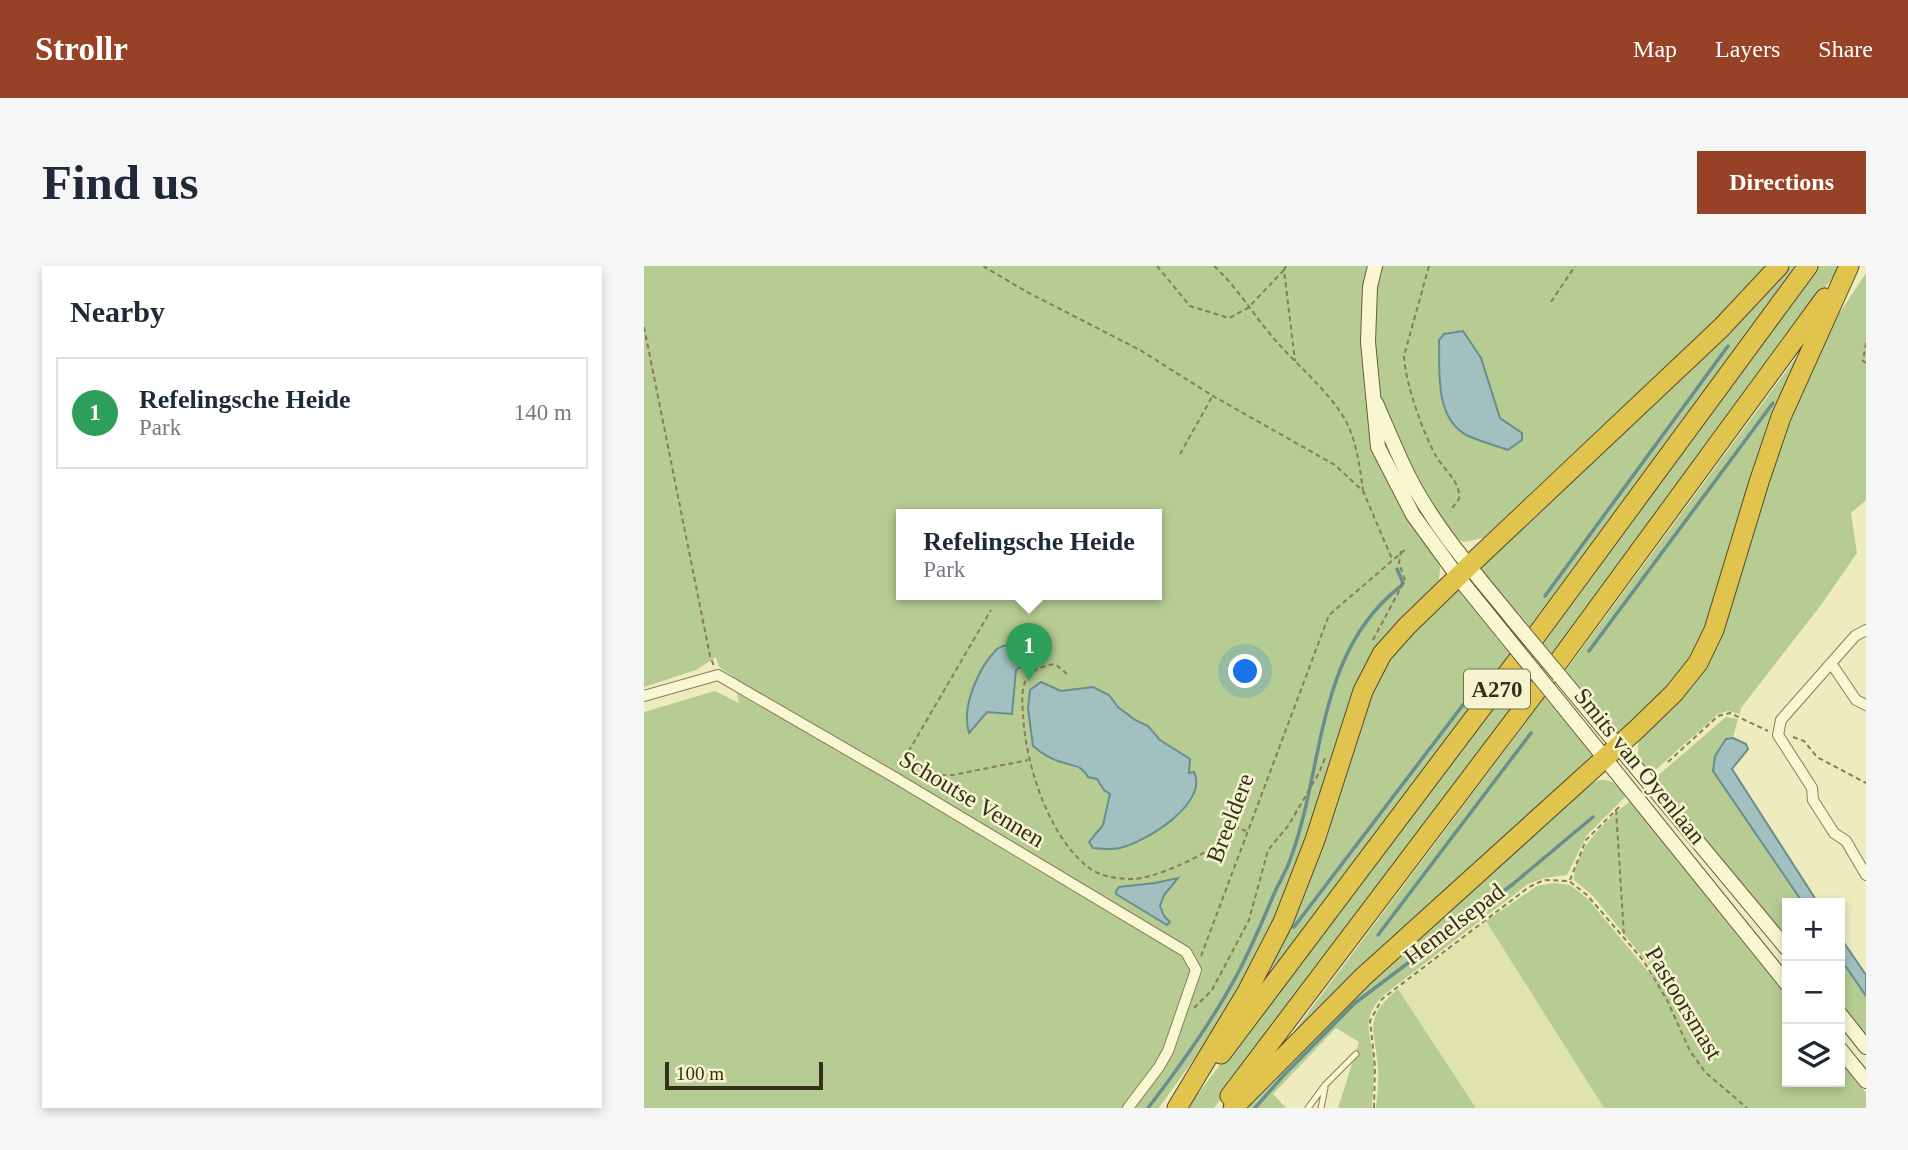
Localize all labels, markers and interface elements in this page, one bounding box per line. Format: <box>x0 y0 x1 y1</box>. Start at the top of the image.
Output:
text: Strollr <box>35 31 128 67</box>
text: Map <box>1633 36 1677 62</box>
text: Layers <box>1715 36 1780 62</box>
text: Share <box>1818 36 1873 62</box>
button: Directions <box>1697 151 1866 214</box>
text: Find us <box>42 155 199 210</box>
text: Nearby <box>70 295 165 328</box>
text: Refelingsche Heide <box>139 385 351 414</box>
text: 1 <box>89 400 101 425</box>
text: 140 m <box>514 400 572 425</box>
text: Park <box>139 415 181 440</box>
popup <box>896 509 1162 600</box>
text: Refelingsche Heide <box>923 527 1135 556</box>
text: Park <box>923 557 965 582</box>
pin: 1 <box>1006 623 1052 681</box>
your location <box>1228 654 1262 688</box>
road number: A270 <box>1464 670 1530 708</box>
street label: Smits van Oyenlaan <box>1569 683 1711 849</box>
street label: Schoutse Vennen <box>895 746 1049 852</box>
street label: Breeldere <box>1201 770 1259 866</box>
street label: Hemelsepad <box>1399 878 1509 970</box>
map controls <box>1782 898 1845 1087</box>
button: + <box>1782 898 1845 961</box>
street label: Pastoorsmast <box>1640 942 1728 1064</box>
button: − <box>1782 961 1845 1024</box>
button: layers <box>1782 1024 1845 1087</box>
scale bar <box>665 1059 822 1091</box>
text: 100 m <box>676 1063 724 1084</box>

